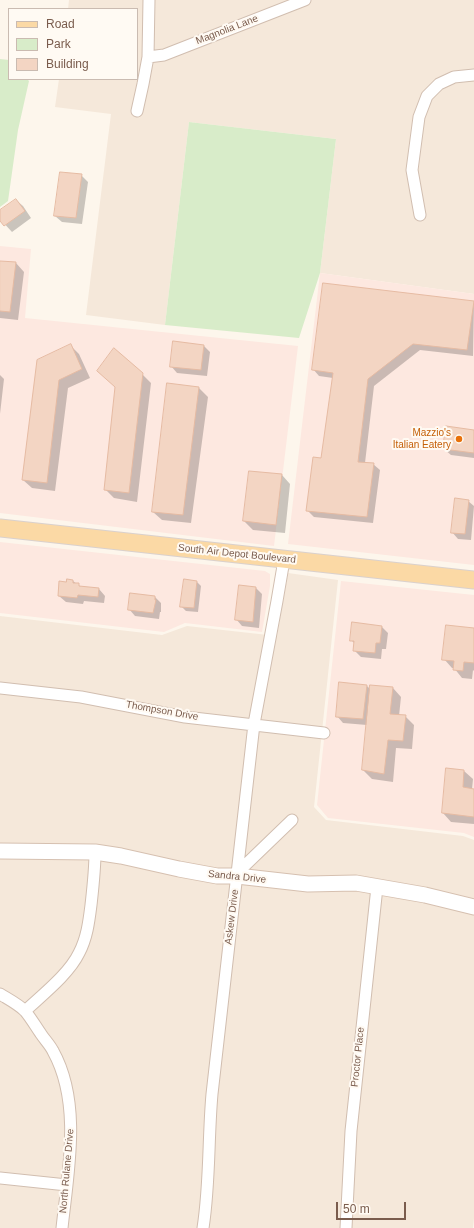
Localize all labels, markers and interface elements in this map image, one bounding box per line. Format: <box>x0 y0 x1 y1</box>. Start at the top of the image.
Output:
legend <box>8 8 138 80</box>
street label: Magnolia Lane <box>194 13 260 47</box>
text: Road <box>46 17 75 31</box>
text: Park <box>46 37 71 51</box>
text: Building <box>46 57 89 71</box>
place label: Mazzio's Italian Eatery <box>393 427 451 450</box>
marker: Mazzio's Italian Eatery <box>454 434 464 444</box>
street label: South Air Depot Boulevard <box>177 542 297 566</box>
street label: Thompson Drive <box>125 699 199 723</box>
street label: Sandra Drive <box>207 868 267 886</box>
street label: Askew Drive <box>223 889 241 945</box>
street label: Proctor Place <box>349 1027 367 1087</box>
street label: North Rulane Drive <box>57 1128 77 1214</box>
scale bar <box>338 1194 408 1220</box>
text: 50 m <box>343 1202 370 1216</box>

